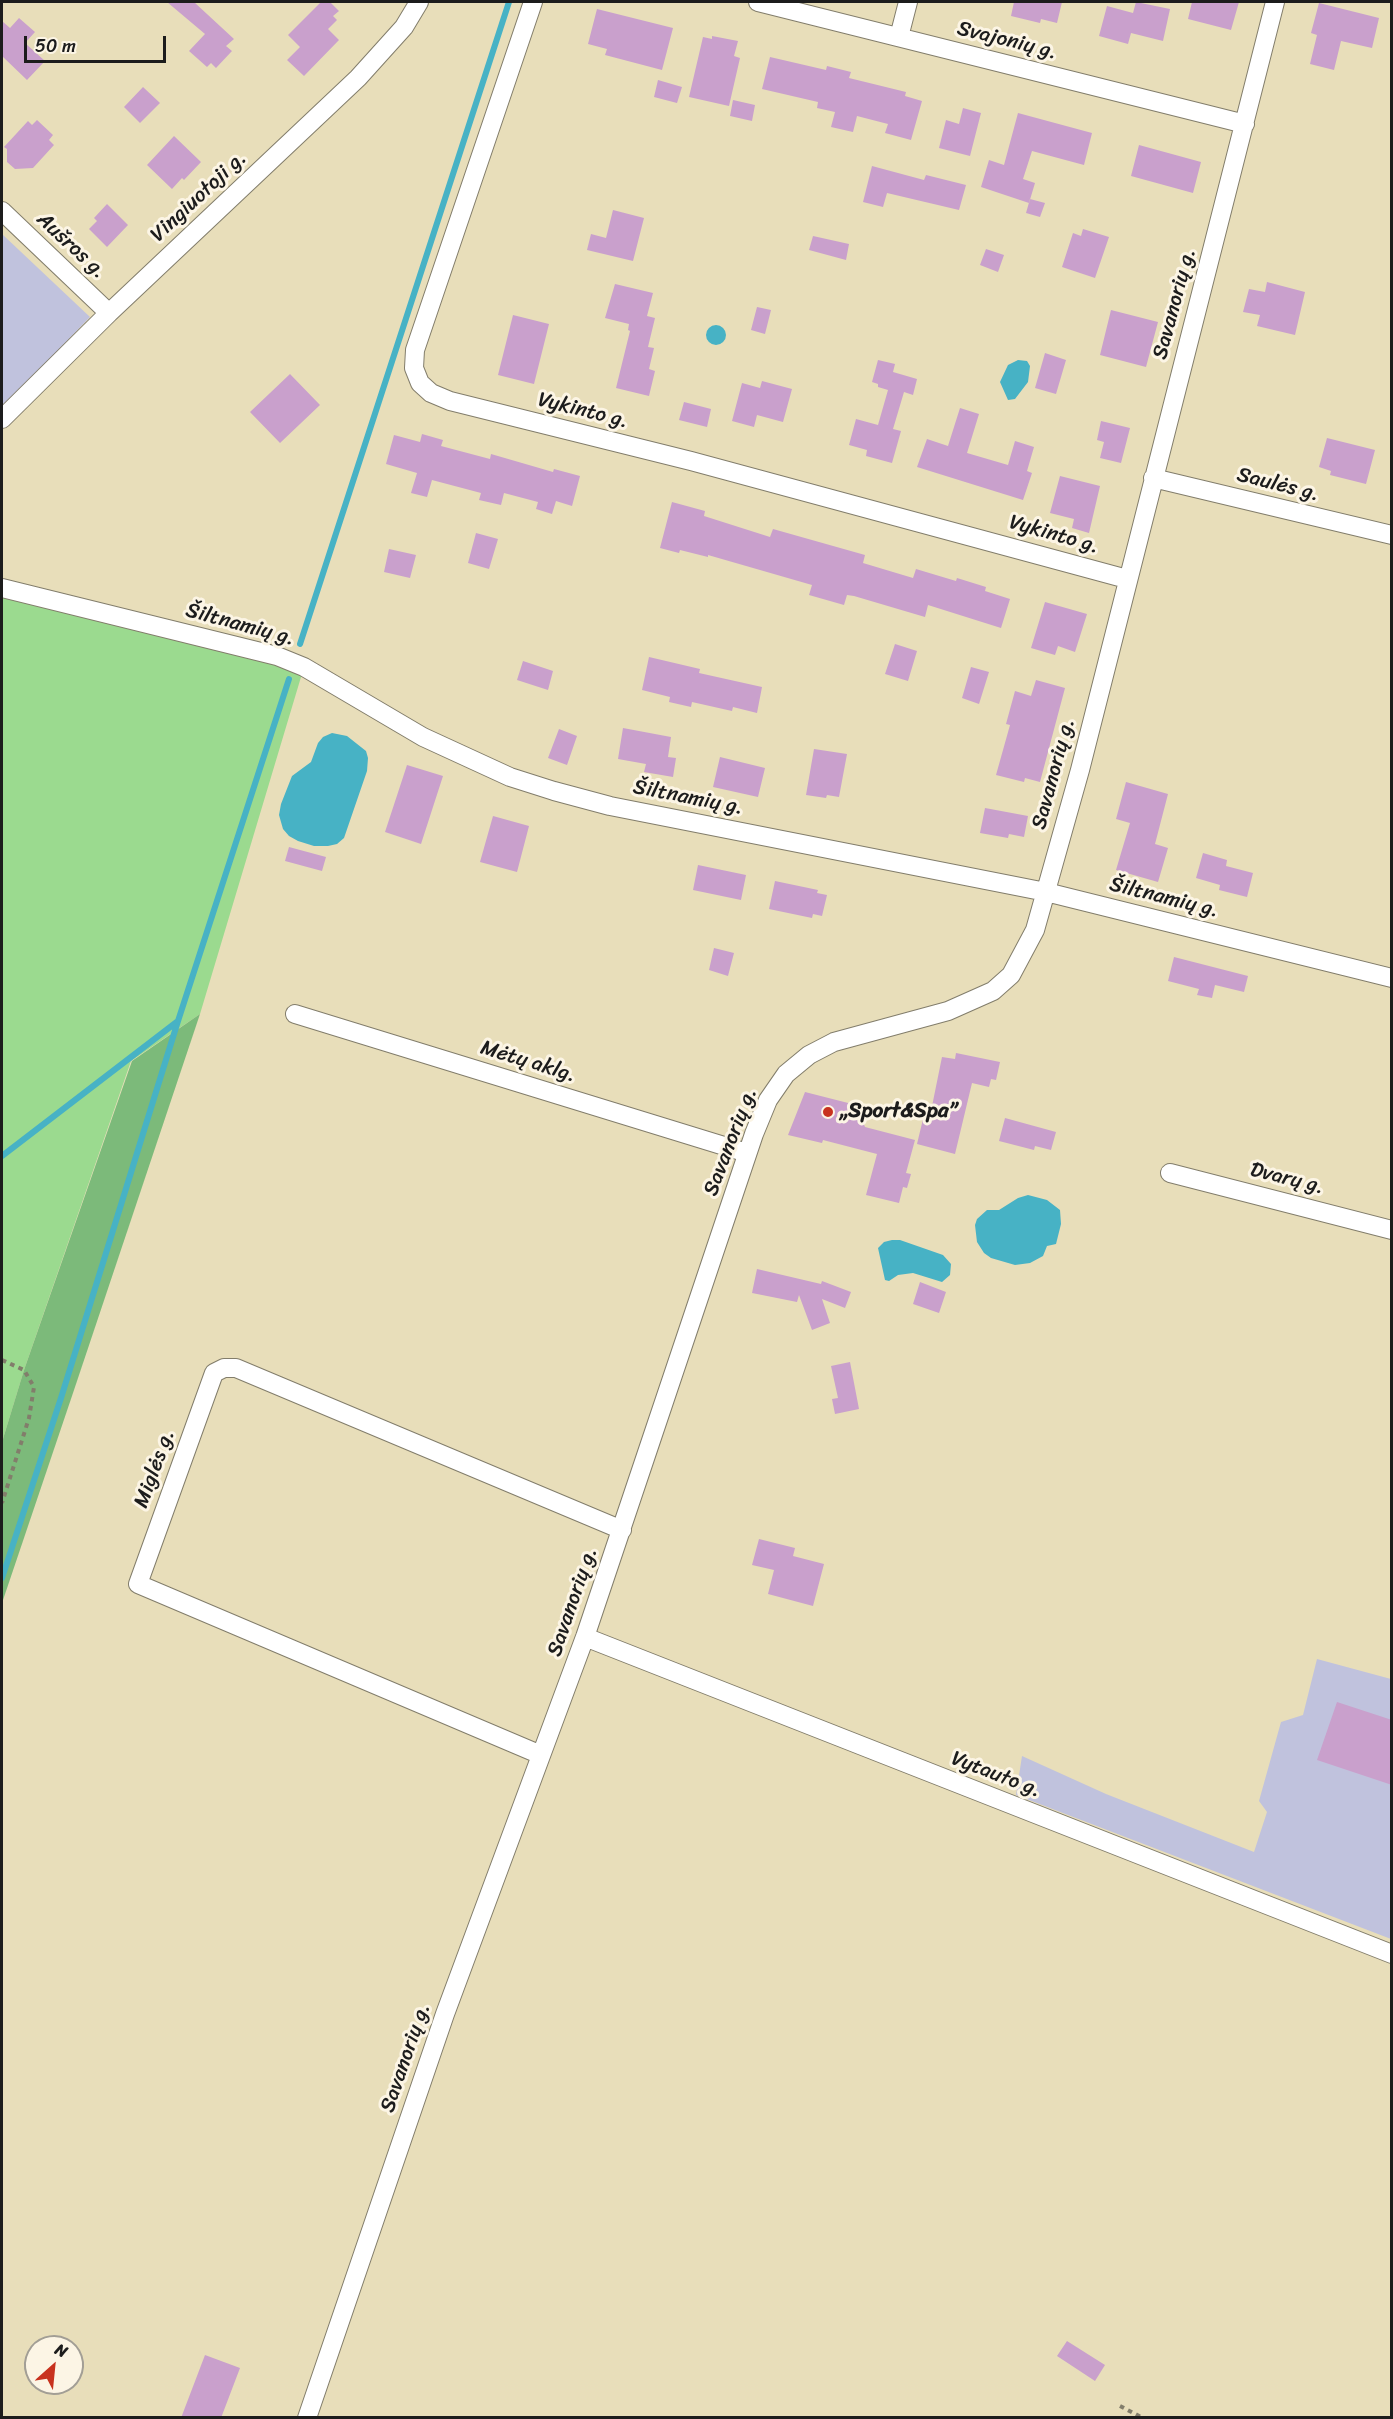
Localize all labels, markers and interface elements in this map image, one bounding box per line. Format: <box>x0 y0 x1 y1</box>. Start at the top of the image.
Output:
street label: Svajonių g. <box>955 16 1059 66</box>
scale bar <box>27 24 170 62</box>
text: 50 m <box>35 30 76 62</box>
street label: Vingiuotoji g. <box>146 146 252 248</box>
street label: Aušros g. <box>31 207 111 285</box>
street label: Savanorių g. <box>1148 246 1202 362</box>
street label: Vykinto g. <box>535 388 631 434</box>
street label: Saulės g. <box>1234 463 1322 507</box>
street label: Vykinto g. <box>1006 510 1102 560</box>
street label: Šiltnamių g. <box>183 598 297 652</box>
street label: Savanorių g. <box>1027 716 1081 832</box>
street label: Šiltnamių g. <box>631 775 745 821</box>
street label: Šiltnamių g. <box>1107 872 1221 924</box>
street label: Mėtų aklg. <box>477 1036 579 1088</box>
street label: Savanorių g. <box>699 1084 763 1200</box>
place label: „Sport&Spa” <box>840 1099 957 1125</box>
marker: „Sport&Spa” <box>821 1105 835 1119</box>
street label: Dvarų g. <box>1247 1158 1327 1200</box>
street label: Miglės g. <box>129 1426 181 1512</box>
street label: Savanorių g. <box>543 1544 603 1660</box>
street label: Vytauto g. <box>948 1746 1044 1804</box>
street label: Savanorių g. <box>376 2000 436 2116</box>
north arrow <box>24 2335 84 2395</box>
text: N <box>50 2335 73 2366</box>

